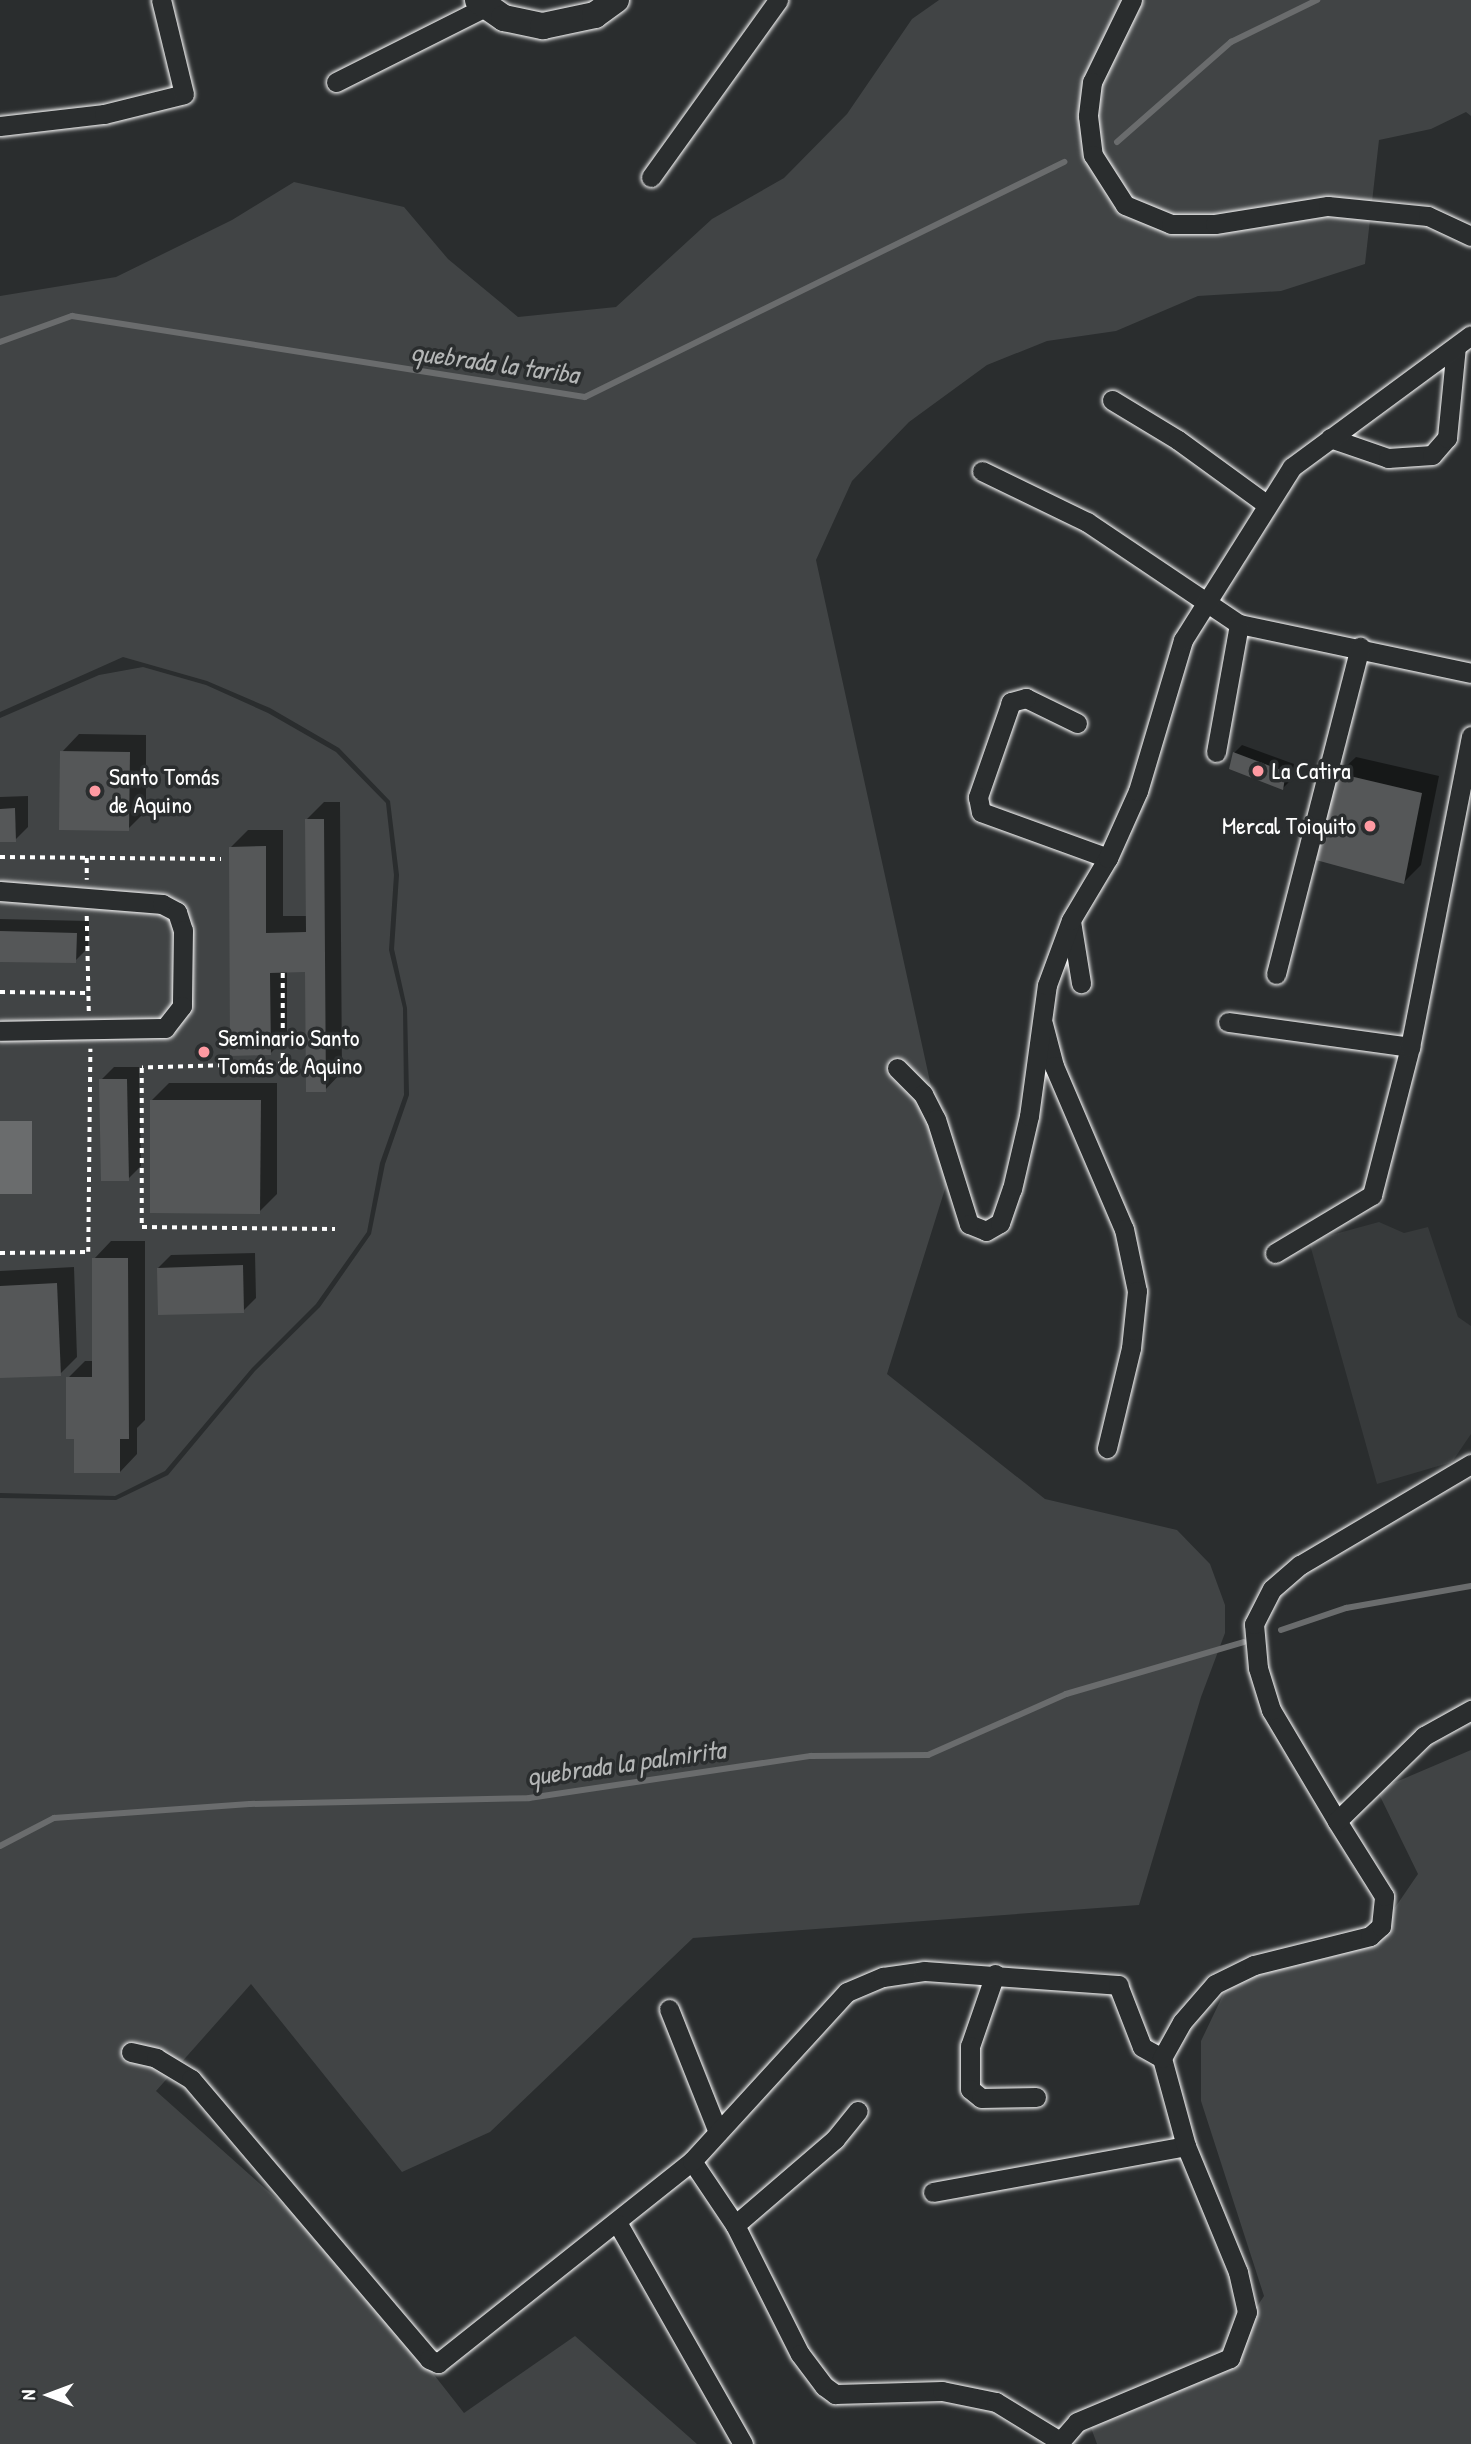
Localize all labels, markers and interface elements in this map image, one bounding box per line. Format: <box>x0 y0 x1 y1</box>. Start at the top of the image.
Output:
water label: quebrada la tariba <box>409 336 581 390</box>
place label: La Catira <box>1272 757 1351 785</box>
place label: Santo Tomás de Aquino <box>109 763 220 819</box>
marker: La Catira <box>1250 763 1266 779</box>
marker: Santo Tomás de Aquino <box>87 783 103 799</box>
place label: Mercal Toiquito <box>1222 812 1356 840</box>
marker: Mercal Toiquito <box>1362 818 1378 834</box>
place label: Seminario Santo Tomás de Aquino <box>218 1024 362 1080</box>
marker: Seminario Santo Tomás de Aquino <box>196 1044 212 1060</box>
water label: quebrada la palmirita <box>525 1734 727 1792</box>
north arrow <box>14 2360 84 2430</box>
text: N <box>15 2390 41 2400</box>

